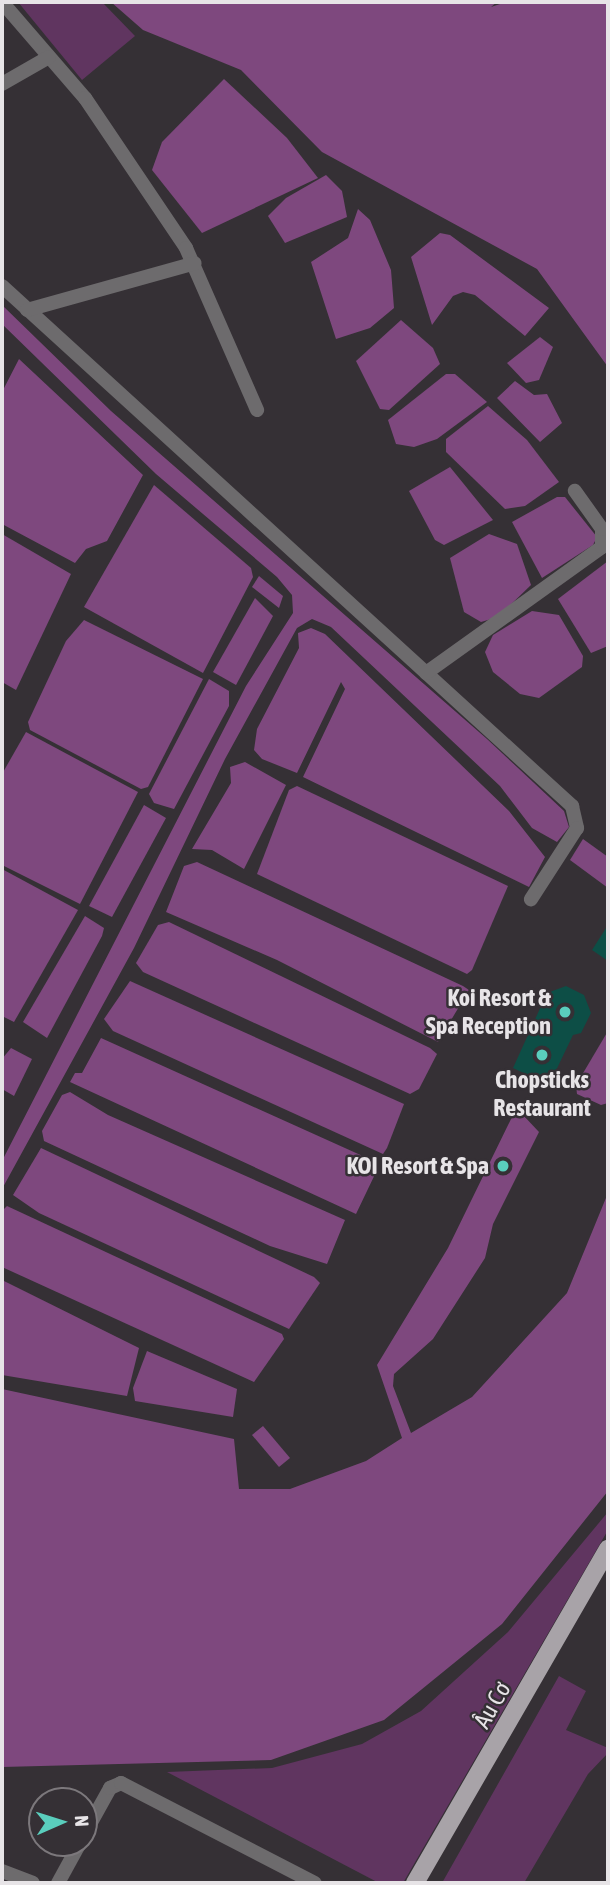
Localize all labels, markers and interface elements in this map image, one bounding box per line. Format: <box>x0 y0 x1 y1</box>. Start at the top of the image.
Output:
place label: Koi Resort & Spa Reception <box>426 984 551 1040</box>
marker: Koi Resort & Spa Reception <box>557 1004 573 1020</box>
marker: Chopsticks Restaurant <box>534 1047 550 1063</box>
place label: Chopsticks Restaurant <box>493 1066 591 1122</box>
place label: KOI Resort & Spa <box>346 1152 489 1180</box>
marker: KOI Resort & Spa <box>495 1158 511 1174</box>
street label: Âu Cơ <box>467 1677 517 1733</box>
north arrow <box>28 1787 98 1857</box>
text: N <box>71 1815 93 1827</box>

